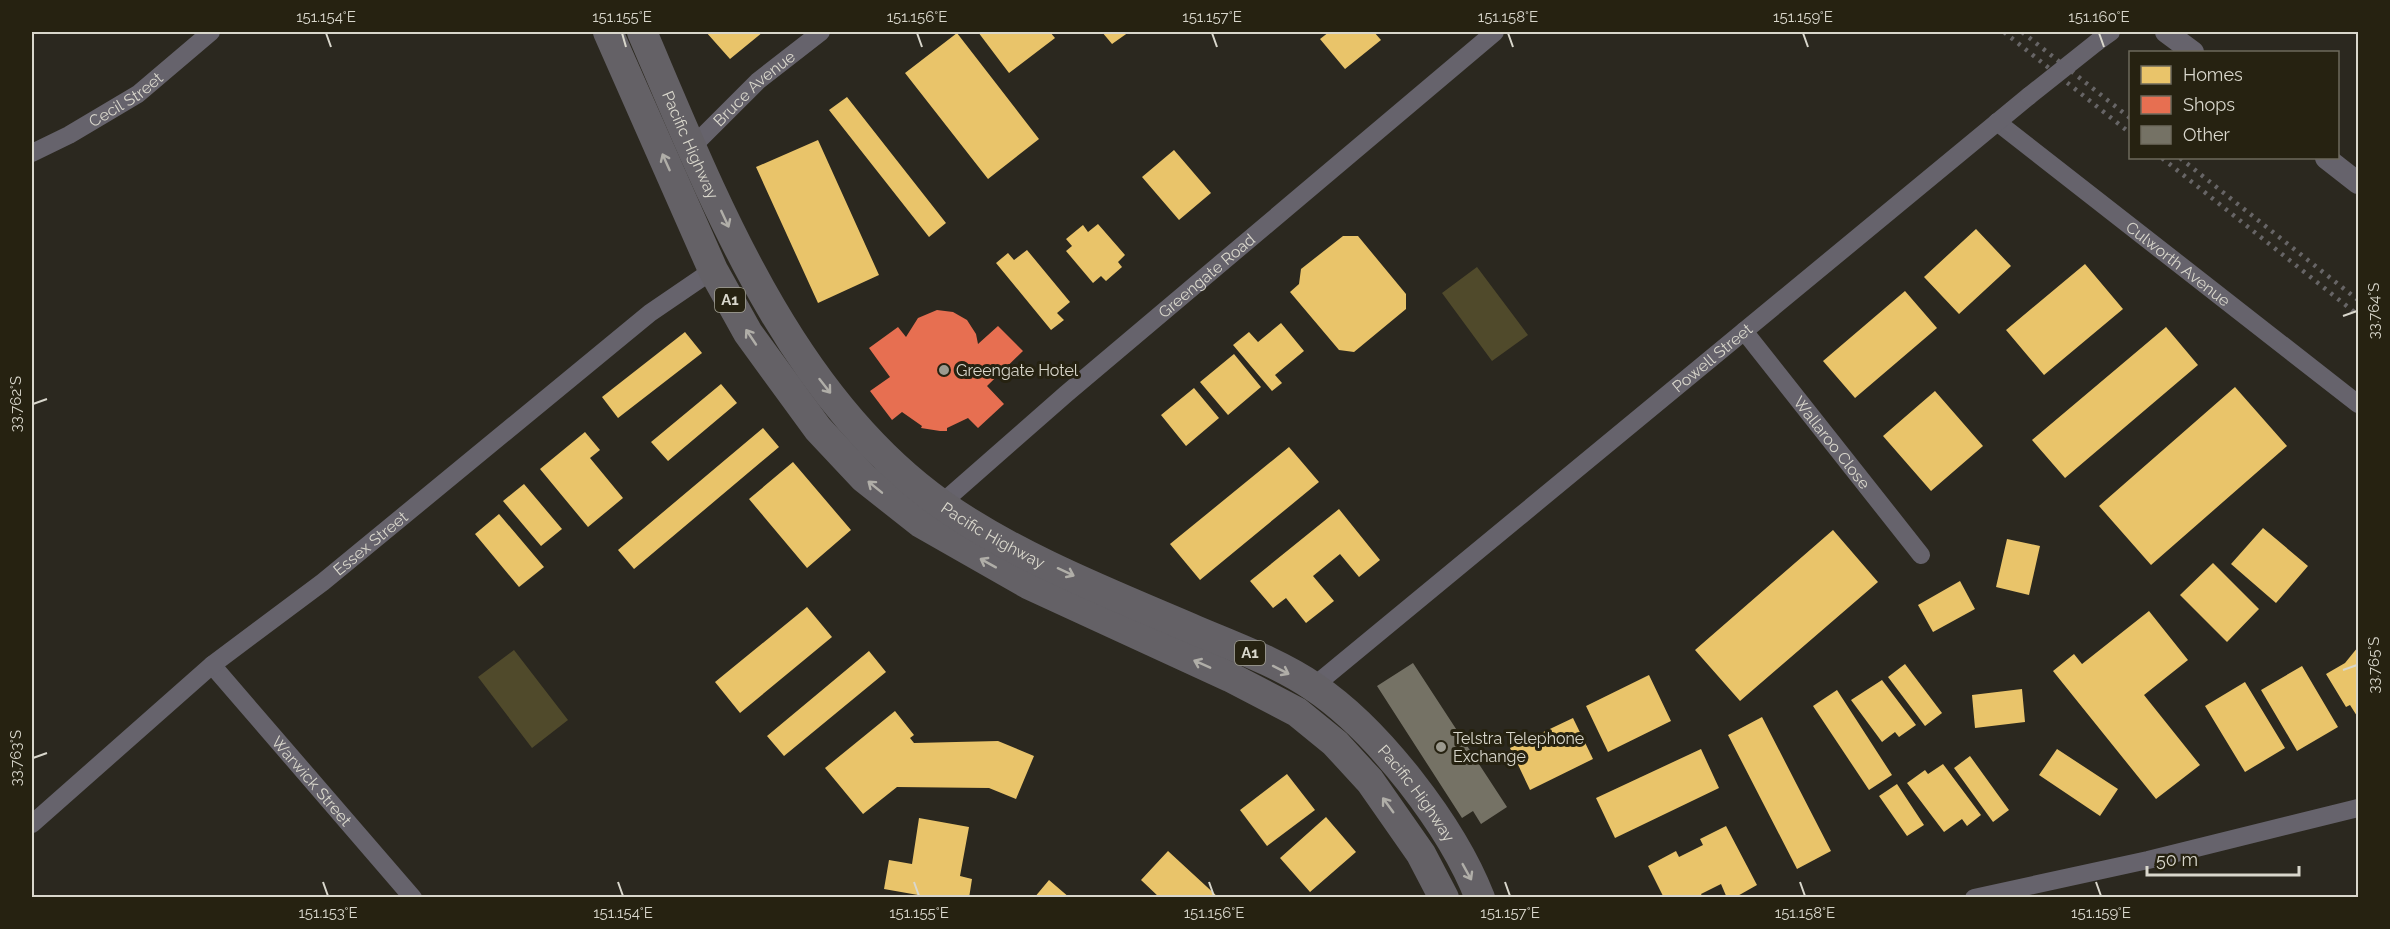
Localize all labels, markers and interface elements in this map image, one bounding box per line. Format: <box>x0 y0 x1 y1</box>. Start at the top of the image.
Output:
text: 151.154°E <box>296 8 356 26</box>
text: 151.155°E <box>592 8 652 26</box>
text: 151.156°E <box>887 8 947 26</box>
text: 151.157°E <box>1182 8 1242 26</box>
text: 151.158°E <box>1478 8 1538 26</box>
text: 151.159°E <box>1773 8 1833 26</box>
text: 151.160°E <box>2068 8 2130 26</box>
street label: Bruce Avenue <box>709 46 799 130</box>
legend <box>2129 51 2339 159</box>
text: Homes <box>2183 64 2243 85</box>
street label: Cecil Street <box>85 67 167 131</box>
street label: Pacific Highway <box>659 88 723 202</box>
text: Shops <box>2183 94 2235 115</box>
text: Other <box>2183 124 2231 145</box>
one-way arrow <box>659 153 670 171</box>
one-way arrow <box>720 210 732 228</box>
street label: Culworth Avenue <box>2122 217 2234 310</box>
street label: Greengate Road <box>1154 229 1259 322</box>
text: 33.764°S <box>2365 283 2383 339</box>
road number: A1 <box>715 288 745 312</box>
street label: Powell Street <box>1668 319 1756 396</box>
one-way arrow <box>745 328 758 345</box>
place label: Greengate Hotel <box>956 361 1079 380</box>
marker: Greengate Hotel <box>937 363 951 377</box>
text: 33.762°S <box>7 376 25 432</box>
one-way arrow <box>819 378 831 394</box>
street label: Wallaroo Close <box>1790 392 1874 492</box>
one-way arrow <box>867 480 883 493</box>
street label: Pacific Highway <box>938 498 1048 572</box>
street label: Essex Street <box>329 507 412 579</box>
one-way arrow <box>980 557 998 568</box>
one-way arrow <box>1056 566 1074 578</box>
text: 33.765°S <box>2365 637 2383 693</box>
road number: A1 <box>1235 641 1265 665</box>
one-way arrow <box>1194 658 1212 670</box>
one-way arrow <box>1272 665 1290 676</box>
place label: Telstra Telephone Exchange <box>1453 729 1584 766</box>
text: 33.763°S <box>7 730 25 786</box>
street label: Warwick Street <box>268 732 356 830</box>
marker: Telstra Telephone Exchange <box>1434 740 1448 754</box>
street label: Pacific Highway <box>1374 741 1459 845</box>
one-way arrow <box>1382 798 1394 814</box>
scale bar <box>2147 839 2298 877</box>
text: 50 m <box>2156 849 2198 870</box>
one-way arrow <box>1461 863 1473 880</box>
text: 151.153°E <box>298 904 358 922</box>
text: 151.154°E <box>593 904 653 922</box>
text: 151.155°E <box>889 904 949 922</box>
text: 151.156°E <box>1184 904 1244 922</box>
text: 151.157°E <box>1480 904 1540 922</box>
text: 151.158°E <box>1775 904 1835 922</box>
text: 151.159°E <box>2071 904 2131 922</box>

